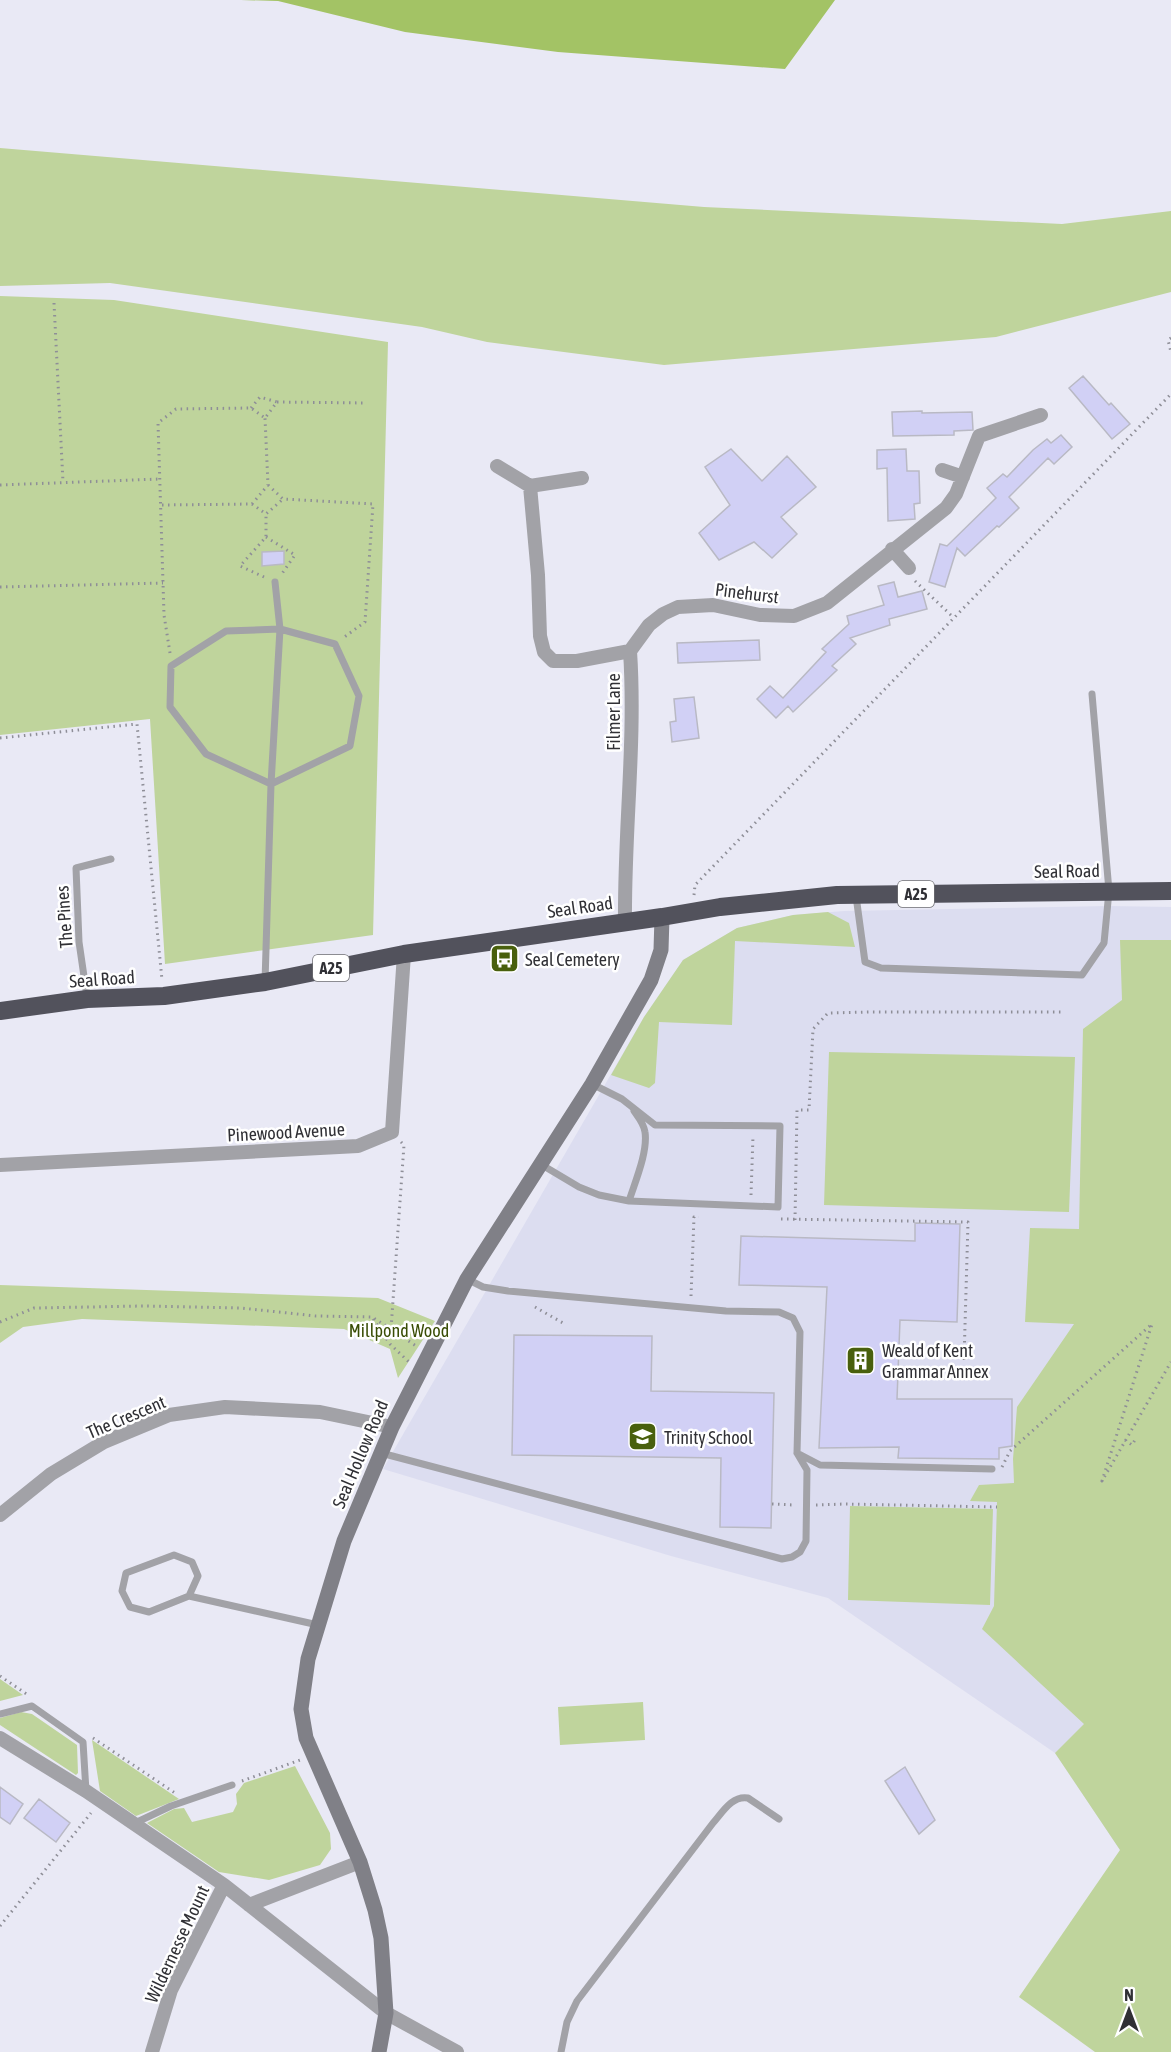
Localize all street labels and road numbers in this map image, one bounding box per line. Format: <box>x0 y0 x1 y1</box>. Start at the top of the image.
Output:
street label: Pinehurst <box>714 579 780 607</box>
street label: Filmer Lane <box>603 673 624 751</box>
street label: Seal Road <box>1034 860 1100 882</box>
road number: A25 <box>898 881 934 907</box>
street label: The Pines <box>51 885 77 949</box>
street label: Seal Road <box>546 892 614 922</box>
road number: A25 <box>313 955 349 981</box>
street label: Seal Road <box>68 966 136 992</box>
street label: Pinewood Avenue <box>227 1118 345 1146</box>
street label: The Crescent <box>83 1391 169 1443</box>
street label: Seal Hollow Road <box>328 1397 392 1511</box>
street label: Wildernesse Mount <box>141 1882 213 2006</box>

